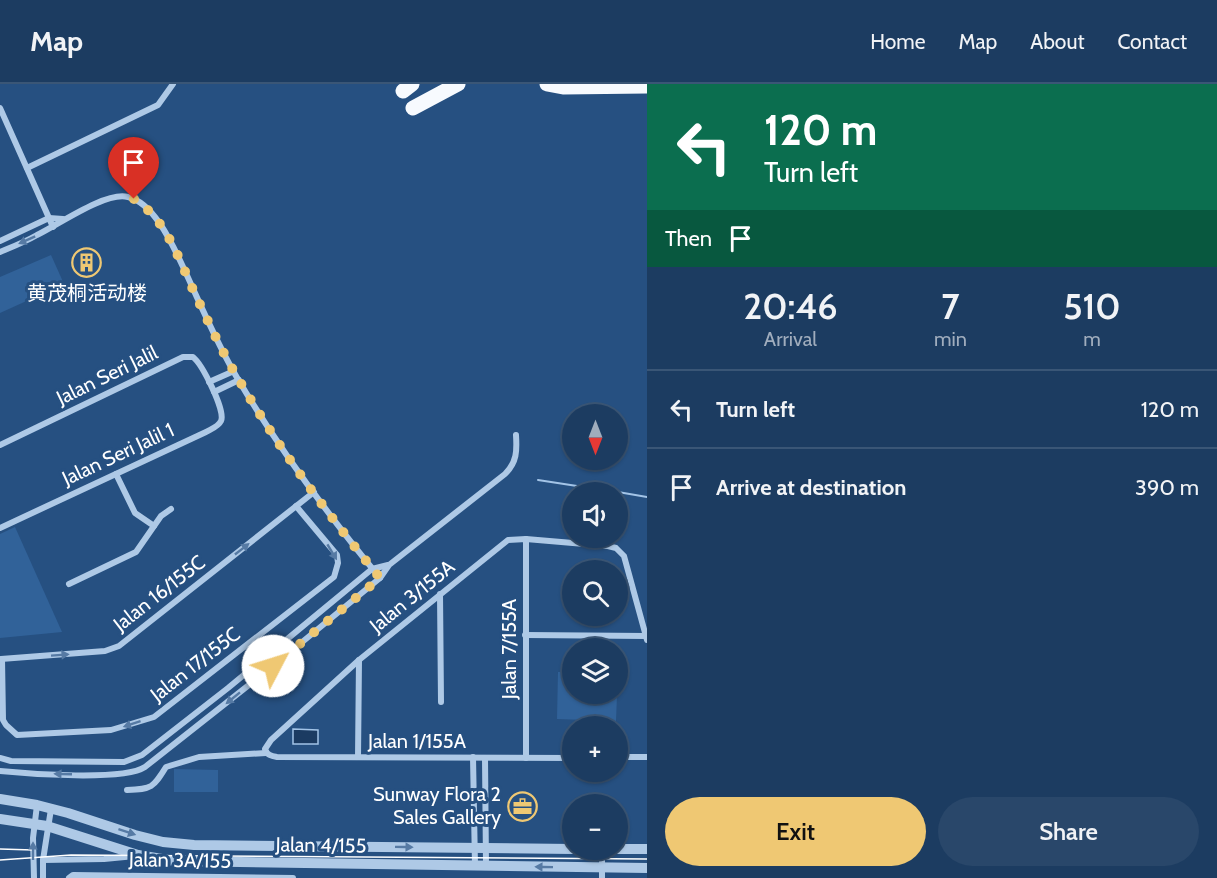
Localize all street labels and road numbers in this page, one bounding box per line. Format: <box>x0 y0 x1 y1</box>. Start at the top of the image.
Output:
street label: Jalan Seri Jalil <box>52 340 162 410</box>
street label: Jalan Seri Jalil 1 <box>57 418 178 491</box>
street label: Jalan 16/155C <box>108 550 209 637</box>
street label: Jalan 3/155A <box>364 554 460 638</box>
street label: Jalan 7/155A <box>497 598 521 700</box>
street label: Jalan 17/155C <box>145 622 245 707</box>
street label: Jalan 1/155A <box>367 729 467 753</box>
street label: Jalan 4/155 <box>274 832 367 858</box>
street label: Jalan 3A/155 <box>128 847 231 873</box>

